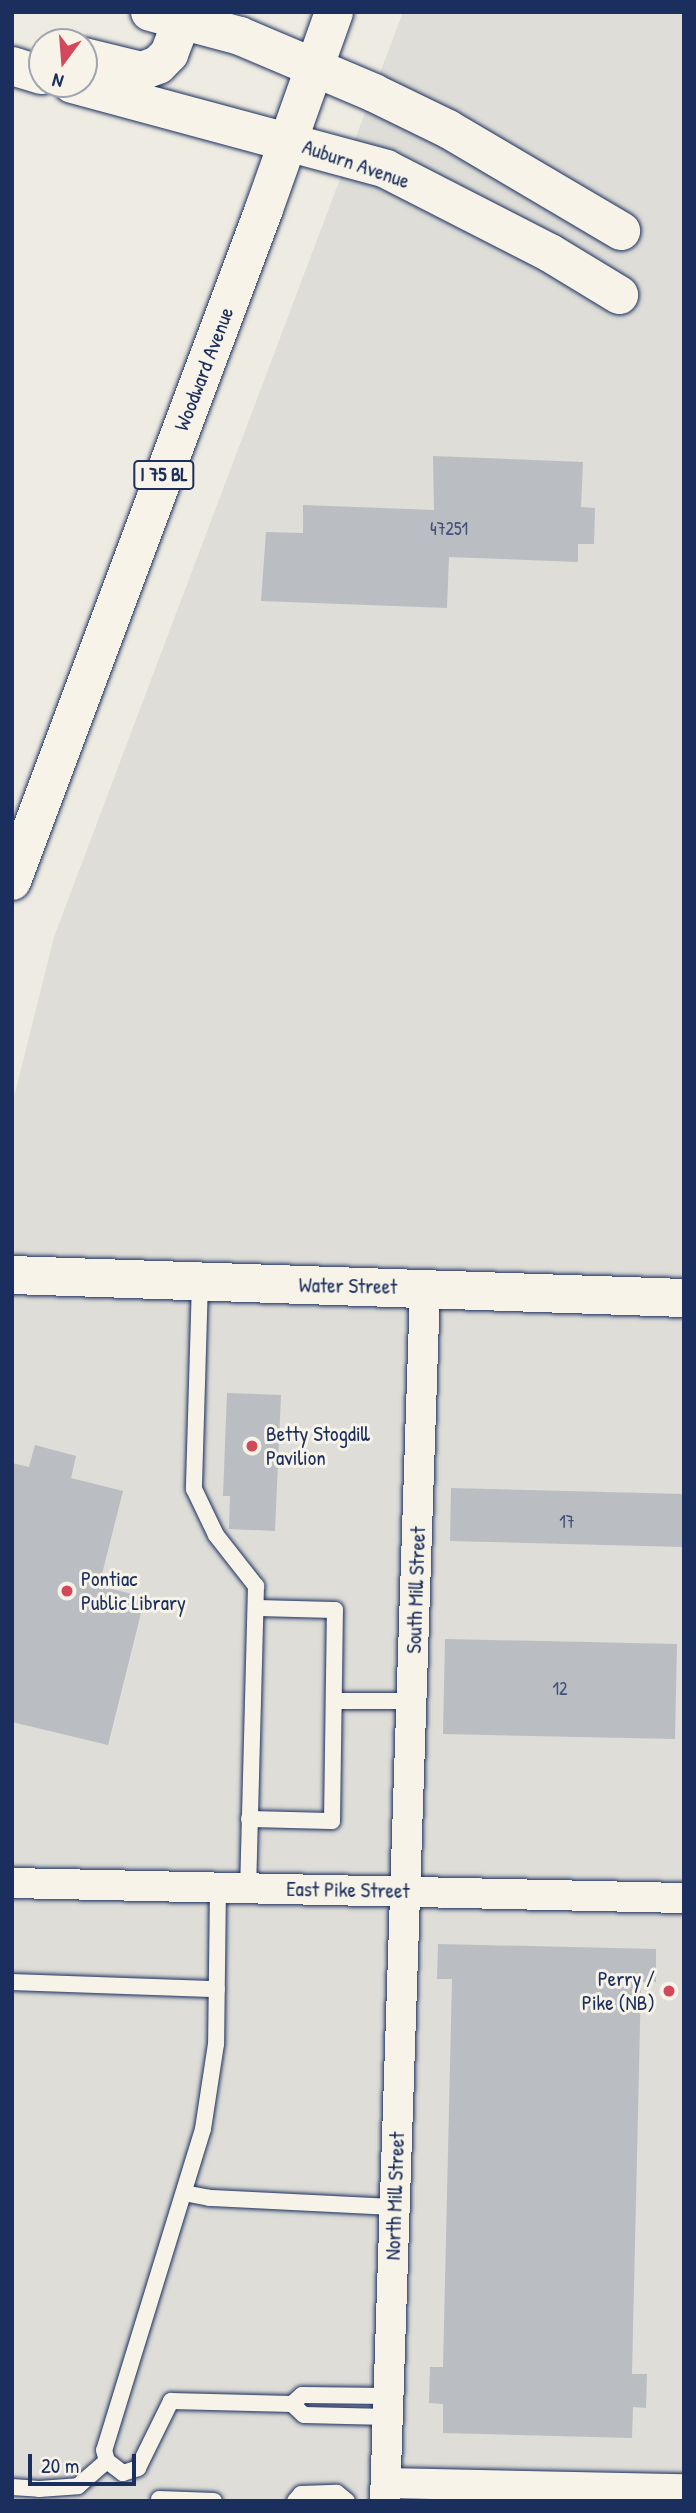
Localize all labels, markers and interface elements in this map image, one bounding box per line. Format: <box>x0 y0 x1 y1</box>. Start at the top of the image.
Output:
north arrow <box>28 28 98 98</box>
text: N <box>49 67 66 95</box>
street label: Auburn Avenue <box>299 134 413 194</box>
street label: Woodward Avenue <box>169 304 239 434</box>
road number: I 75 BL <box>132 460 196 490</box>
house number: 47251 <box>430 518 468 540</box>
street label: Water Street <box>299 1273 397 1299</box>
place label: Betty Stogdill Pavilion <box>266 1421 370 1471</box>
marker: Betty Stogdill Pavilion <box>244 1438 260 1454</box>
house number: 17 <box>559 1511 575 1533</box>
street label: South Mill Street <box>401 1526 431 1654</box>
place label: Pontiac Public Library <box>81 1566 186 1616</box>
marker: Pontiac Public Library <box>59 1583 75 1599</box>
house number: 12 <box>553 1678 567 1700</box>
street label: East Pike Street <box>286 1876 410 1904</box>
place label: Perry / Pike (NB) <box>582 1966 655 2016</box>
marker: Perry / Pike (NB) <box>661 1983 677 1999</box>
street label: North Mill Street <box>380 2131 410 2261</box>
scale bar <box>32 2440 140 2484</box>
text: 20 m <box>41 2451 79 2480</box>

